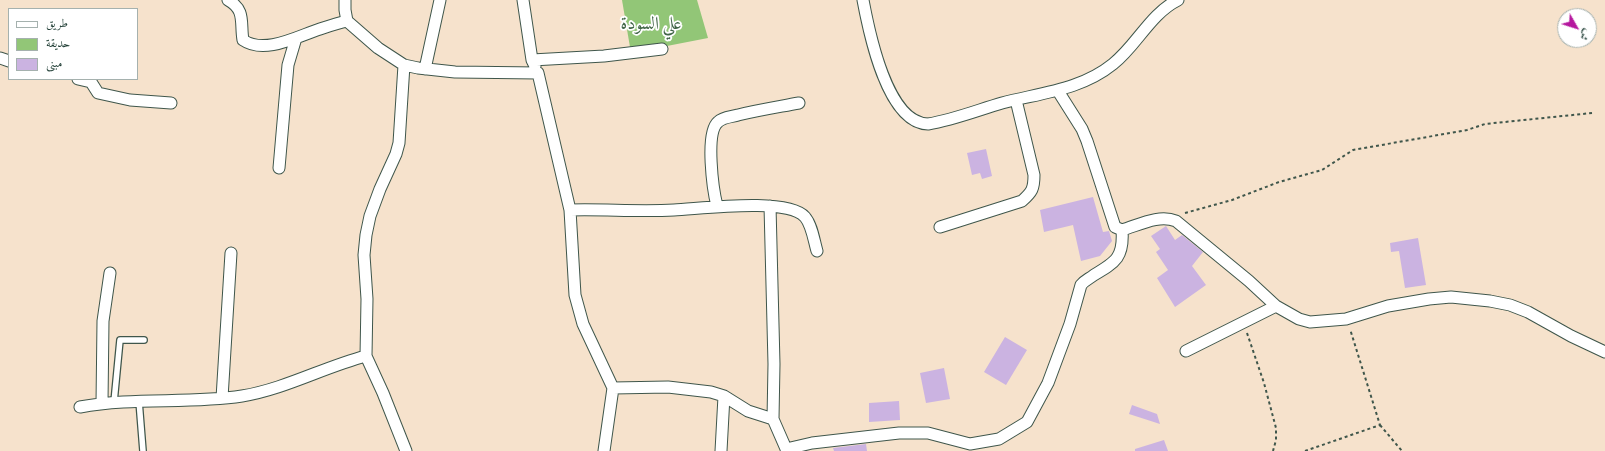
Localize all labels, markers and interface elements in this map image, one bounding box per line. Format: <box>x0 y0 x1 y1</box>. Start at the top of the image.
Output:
legend <box>8 8 138 80</box>
north arrow <box>1557 8 1597 48</box>
park label: علي السودة <box>621 13 681 35</box>
text: طريق <box>46 15 68 31</box>
text: ش <box>1577 26 1594 44</box>
text: حديقة <box>46 35 70 51</box>
text: مبنى <box>46 55 62 71</box>

